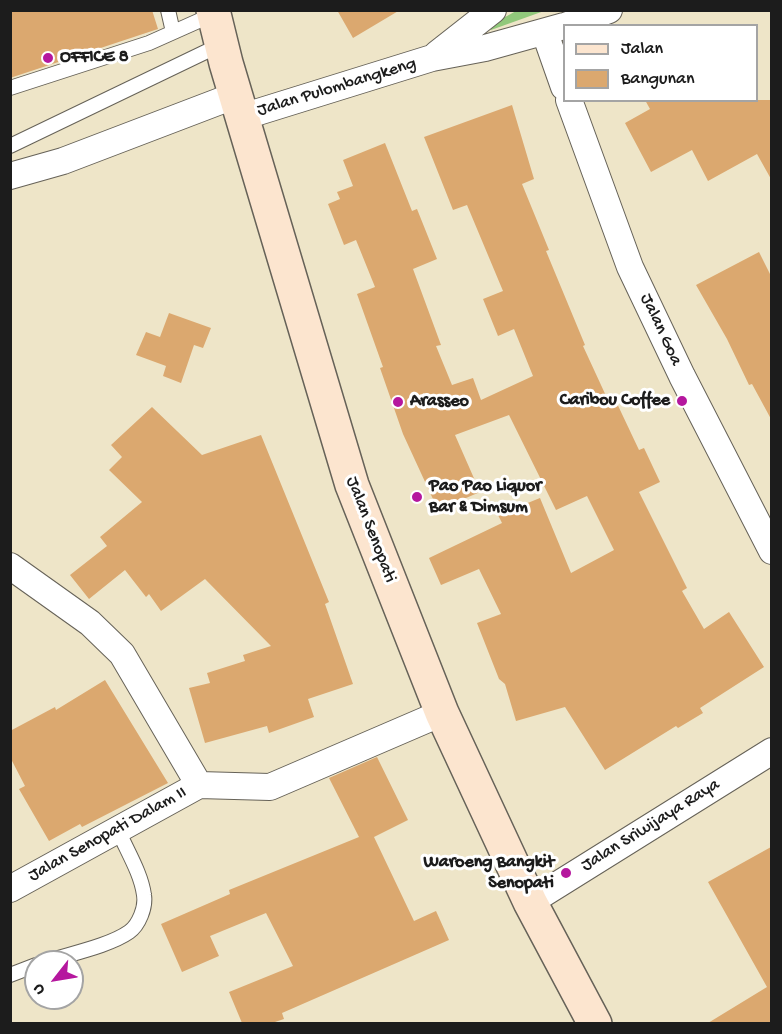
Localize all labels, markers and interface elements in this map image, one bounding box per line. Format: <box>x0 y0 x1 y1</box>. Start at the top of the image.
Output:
legend <box>563 24 758 102</box>
text: Jalan <box>621 39 663 60</box>
place label: OFFICE 8 <box>60 47 129 69</box>
marker: OFFICE 8 <box>41 51 55 65</box>
street label: Jalan Pulombangkeng <box>255 54 419 122</box>
text: Bangunan <box>621 69 695 90</box>
street label: Jalan Goa <box>634 291 686 369</box>
place label: Caribou Coffee <box>560 390 670 412</box>
place label: Arasseo <box>410 391 469 413</box>
marker: Caribou Coffee <box>675 394 689 408</box>
marker: Arasseo <box>391 395 405 409</box>
street label: Jalan Senopati <box>340 474 400 586</box>
place label: Pao Pao Liquor Bar & Dimsum <box>429 476 541 518</box>
marker: Pao Pao Liquor Bar & Dimsum <box>410 490 424 504</box>
street label: Jalan Sriwijaya Raya <box>578 775 724 877</box>
street label: Jalan Senopati Dalam II <box>25 783 191 887</box>
place label: Waroeng Bangkit Senopati <box>423 852 554 894</box>
marker: Waroeng Bangkit Senopati <box>559 866 573 880</box>
north arrow <box>24 950 84 1010</box>
text: U <box>29 980 50 997</box>

